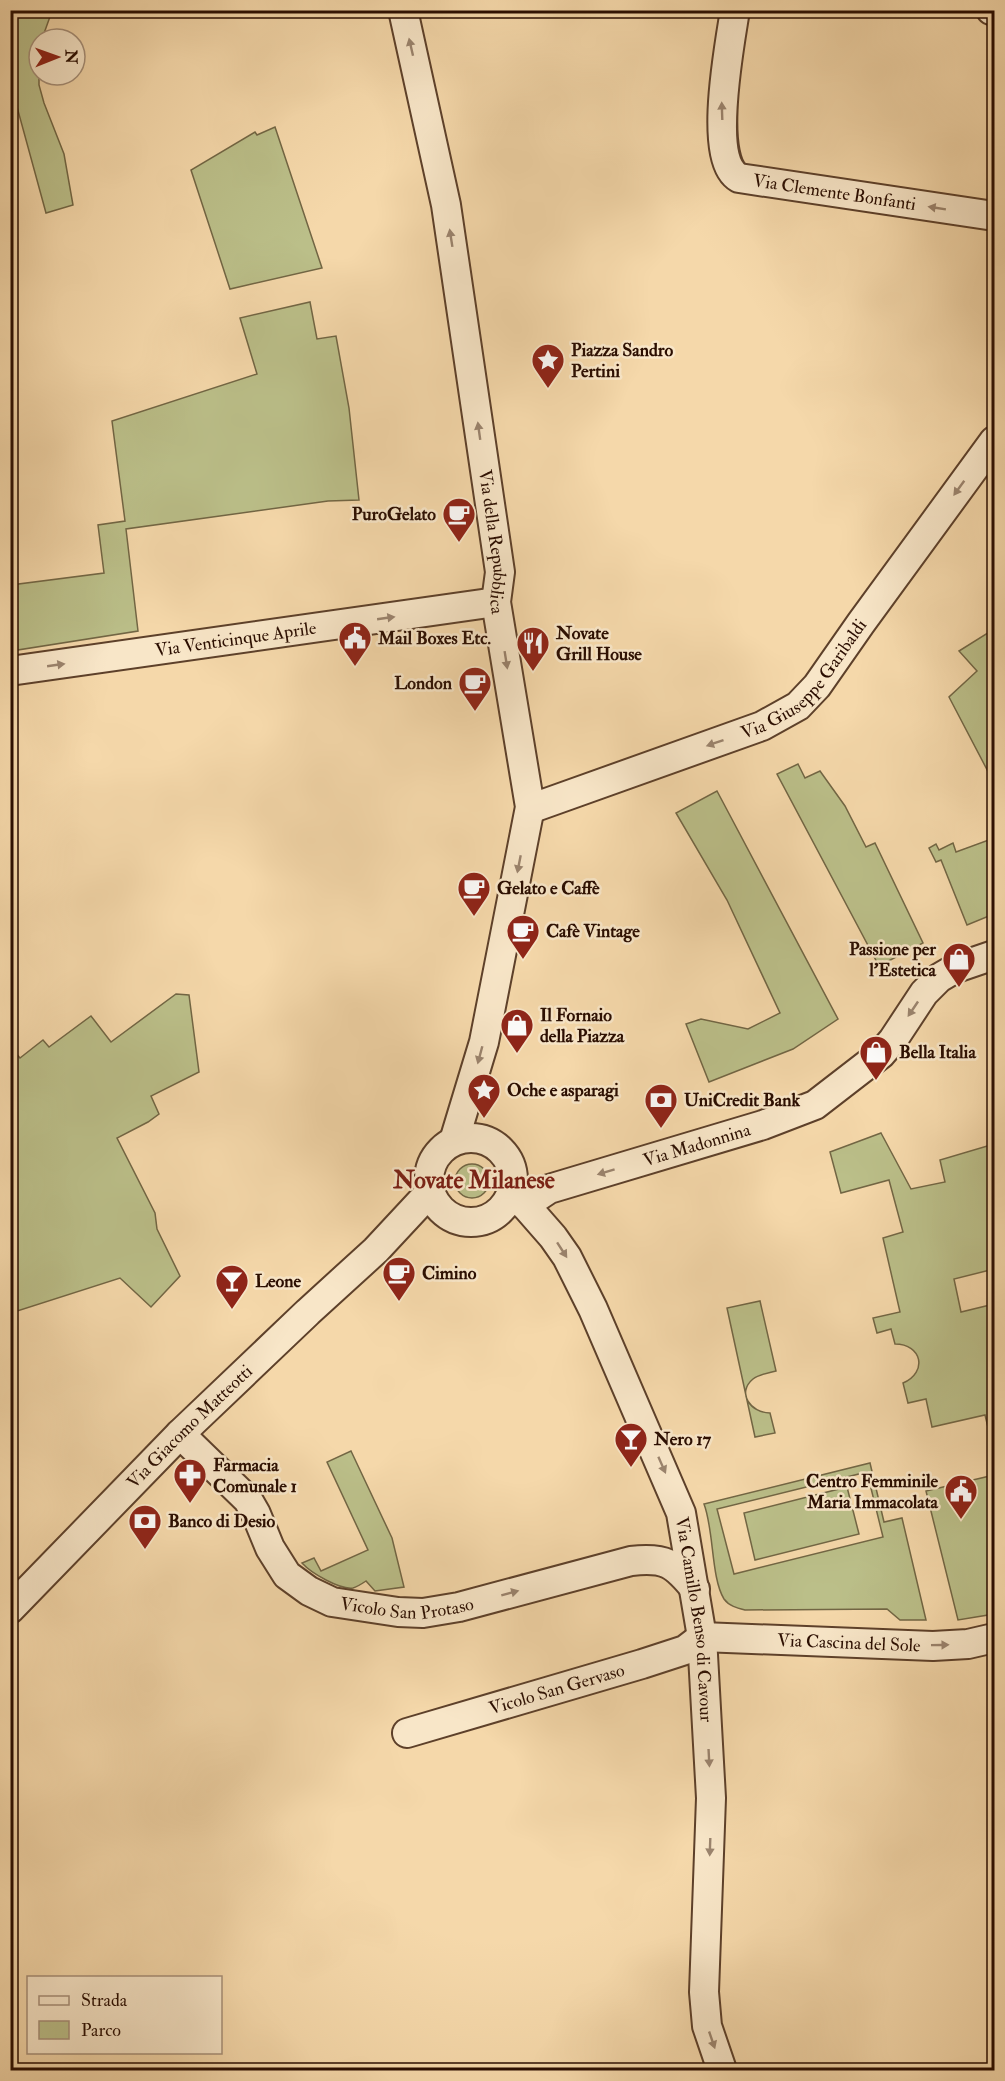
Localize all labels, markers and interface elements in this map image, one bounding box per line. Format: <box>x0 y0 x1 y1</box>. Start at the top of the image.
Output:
north arrow <box>27 27 87 87</box>
one-way arrow <box>405 38 415 56</box>
text: N <box>61 48 81 65</box>
one-way arrow <box>718 102 727 121</box>
street label: Via Clemente Bonfanti <box>751 169 918 216</box>
one-way arrow <box>927 203 946 212</box>
one-way arrow <box>446 228 455 247</box>
place label: Piazza Sandro Pertini <box>571 339 673 383</box>
place icon: Piazza Sandro Pertini <box>530 342 566 389</box>
one-way arrow <box>475 421 484 440</box>
street label: Via della Repubblica <box>473 468 511 616</box>
one-way arrow <box>954 481 966 496</box>
cafe icon: PuroGelato <box>441 496 477 543</box>
place label: PuroGelato <box>352 503 436 526</box>
one-way arrow <box>377 614 396 623</box>
street label: Via Giuseppe Garibaldi <box>738 615 872 745</box>
street label: Via Venticinque Aprile <box>154 617 318 662</box>
public building icon: Mail Boxes Etc. <box>337 620 373 667</box>
place label: Novate Grill House <box>555 622 642 666</box>
restaurant icon: Novate Grill House <box>515 625 551 672</box>
place label: Mail Boxes Etc. <box>377 627 492 650</box>
one-way arrow <box>502 651 511 670</box>
one-way arrow <box>46 660 65 669</box>
cafe icon: London <box>457 665 493 712</box>
place label: London <box>394 672 453 695</box>
one-way arrow <box>706 739 724 749</box>
one-way arrow <box>514 855 523 874</box>
cafe icon: Gelato e Caffè <box>456 870 492 917</box>
place label: Gelato e Caffè <box>497 877 600 900</box>
cafe icon: Cafè Vintage <box>505 913 541 960</box>
place label: Cafè Vintage <box>546 920 640 943</box>
place label: Passione per l'Estetica <box>849 938 937 982</box>
shop icon: Passione per l'Estetica <box>941 941 977 988</box>
one-way arrow <box>907 1000 919 1016</box>
place label: Il Fornaio della Piazza <box>540 1004 625 1048</box>
shop icon: Il Fornaio della Piazza <box>499 1007 535 1054</box>
shop icon: Bella Italia <box>858 1034 894 1081</box>
place label: Bella Italia <box>899 1041 976 1064</box>
one-way arrow <box>475 1046 485 1065</box>
place icon: Oche e asparagi <box>466 1072 502 1119</box>
place label: Oche e asparagi <box>507 1079 619 1102</box>
bank icon: UniCredit Bank <box>643 1082 679 1129</box>
place label: UniCredit Bank <box>684 1089 800 1112</box>
street label: Via Madonnina <box>640 1118 754 1172</box>
district label: Novate Milanese <box>392 1165 555 1196</box>
one-way arrow <box>597 1168 615 1177</box>
one-way arrow <box>556 1242 567 1258</box>
cafe icon: Cimino <box>381 1255 417 1302</box>
place label: Cimino <box>422 1262 477 1285</box>
bar icon: Leone <box>214 1263 250 1310</box>
place label: Leone <box>255 1270 302 1293</box>
street label: Via Giacomo Matteotti <box>122 1360 258 1494</box>
bar icon: Nero 17 <box>613 1421 649 1468</box>
place label: Nero 17 <box>653 1428 712 1451</box>
place label: Farmacia Comunale 1 <box>213 1454 297 1498</box>
one-way arrow <box>658 1456 667 1474</box>
pharmacy icon: Farmacia Comunale 1 <box>172 1457 208 1504</box>
place label: Centro Femminile Maria Immacolata <box>806 1470 939 1514</box>
public building icon: Centro Femminile Maria Immacolata <box>943 1473 979 1520</box>
bank icon: Banco di Desio <box>127 1503 163 1550</box>
place label: Banco di Desio <box>168 1510 276 1533</box>
street label: Via Camillo Benso di Cavour <box>670 1515 718 1723</box>
one-way arrow <box>502 1588 520 1597</box>
street label: Vicolo San Protaso <box>339 1592 477 1625</box>
street label: Via Cascina del Sole <box>777 1629 921 1658</box>
one-way arrow <box>931 1640 950 1650</box>
street label: Vicolo San Gervaso <box>486 1659 628 1720</box>
one-way arrow <box>704 1748 714 1767</box>
one-way arrow <box>705 1837 714 1856</box>
legend <box>27 1976 222 2054</box>
text: Strada <box>81 1989 128 2012</box>
text: Parco <box>81 2019 121 2042</box>
one-way arrow <box>708 2031 718 2049</box>

